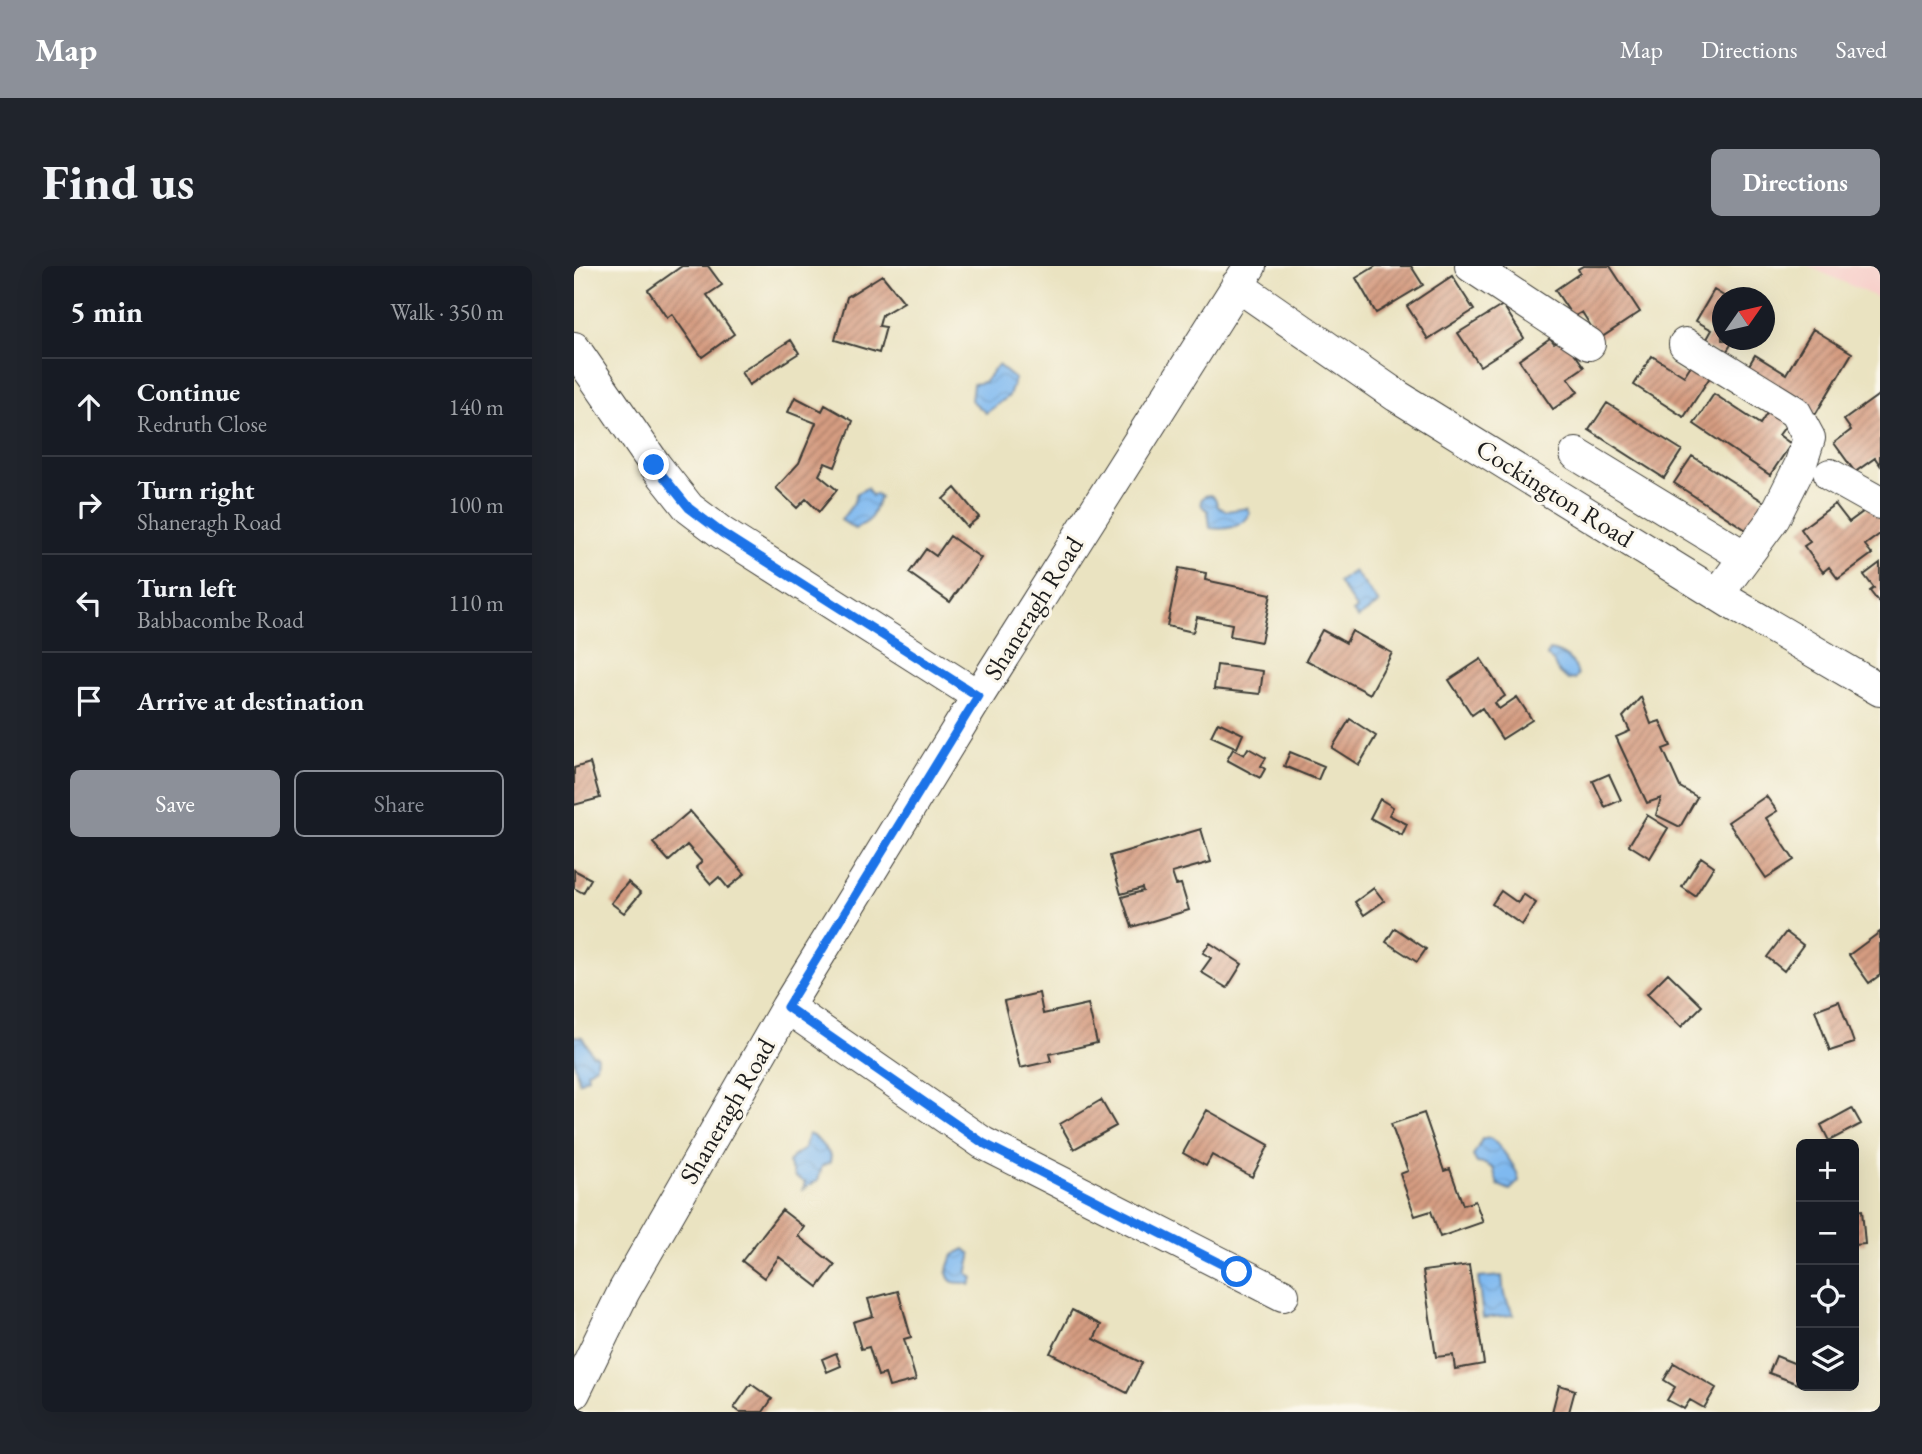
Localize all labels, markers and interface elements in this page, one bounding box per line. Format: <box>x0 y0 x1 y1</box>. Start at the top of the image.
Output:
text: Map <box>35 28 97 71</box>
text: Map <box>1620 34 1663 65</box>
text: Directions <box>1701 34 1798 65</box>
text: Saved <box>1836 34 1887 65</box>
button: Directions <box>1711 149 1880 216</box>
text: Find us <box>42 150 194 214</box>
north arrow <box>1712 287 1775 350</box>
text: 5 min <box>70 292 143 331</box>
text: Walk · 350 m <box>390 297 504 327</box>
text: Continue <box>137 375 240 409</box>
icon: ahead <box>70 388 108 426</box>
text: 140 m <box>448 392 504 422</box>
text: Redruth Close <box>137 409 267 439</box>
street label: Cockington Road <box>1470 431 1641 556</box>
route end <box>638 449 669 480</box>
text: Turn right <box>137 473 255 507</box>
icon: right <box>70 486 108 524</box>
text: 100 m <box>448 490 504 520</box>
text: Shaneragh Road <box>137 507 281 537</box>
street label: Shaneragh Road <box>975 529 1091 686</box>
text: Turn left <box>137 571 236 605</box>
icon: left <box>70 584 108 622</box>
text: 110 m <box>448 588 504 618</box>
text: Babbacombe Road <box>137 605 304 635</box>
icon: arrive <box>70 682 108 720</box>
text: Arrive at destination <box>137 684 364 718</box>
button: Save <box>70 770 280 837</box>
button: Share <box>294 770 504 837</box>
street label: Shaneragh Road <box>672 1031 783 1190</box>
map controls <box>1796 1139 1859 1391</box>
button: + <box>1796 1139 1859 1202</box>
button: − <box>1796 1202 1859 1265</box>
route start <box>1221 1256 1252 1287</box>
button: locate <box>1796 1265 1859 1328</box>
button: layers <box>1796 1328 1859 1391</box>

